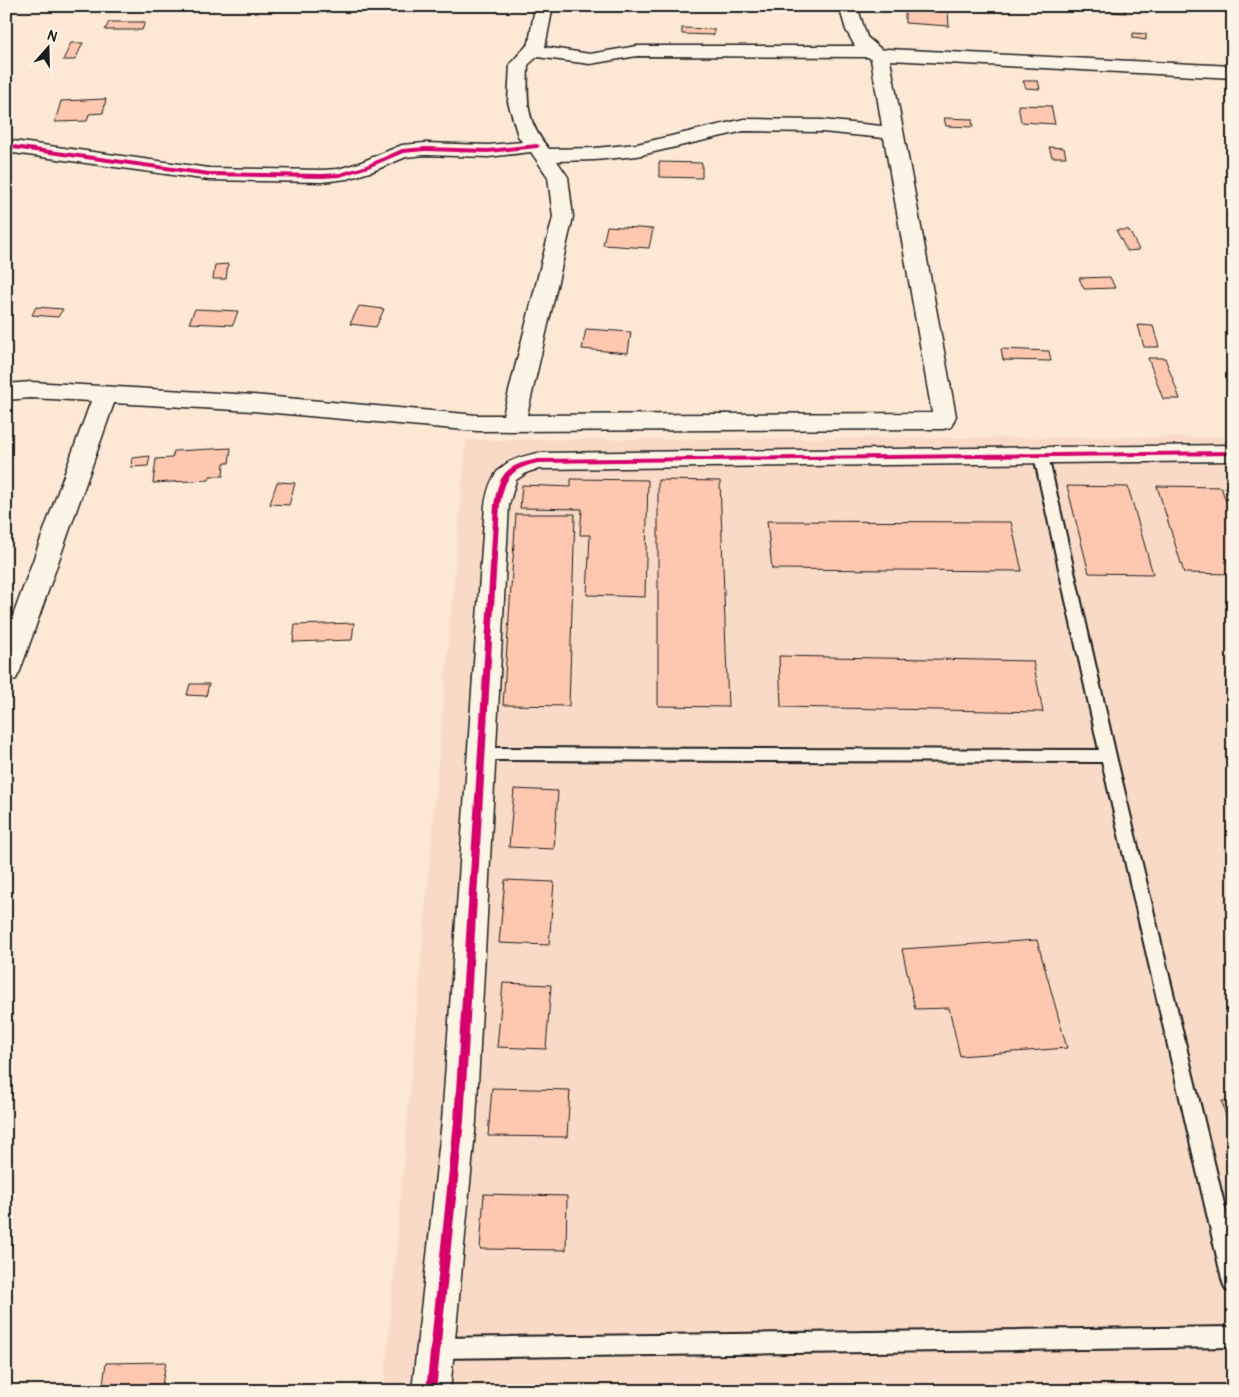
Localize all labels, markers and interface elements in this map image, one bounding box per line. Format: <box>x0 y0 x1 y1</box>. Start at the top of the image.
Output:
north arrow <box>22 22 72 72</box>
text: N <box>45 27 60 46</box>

